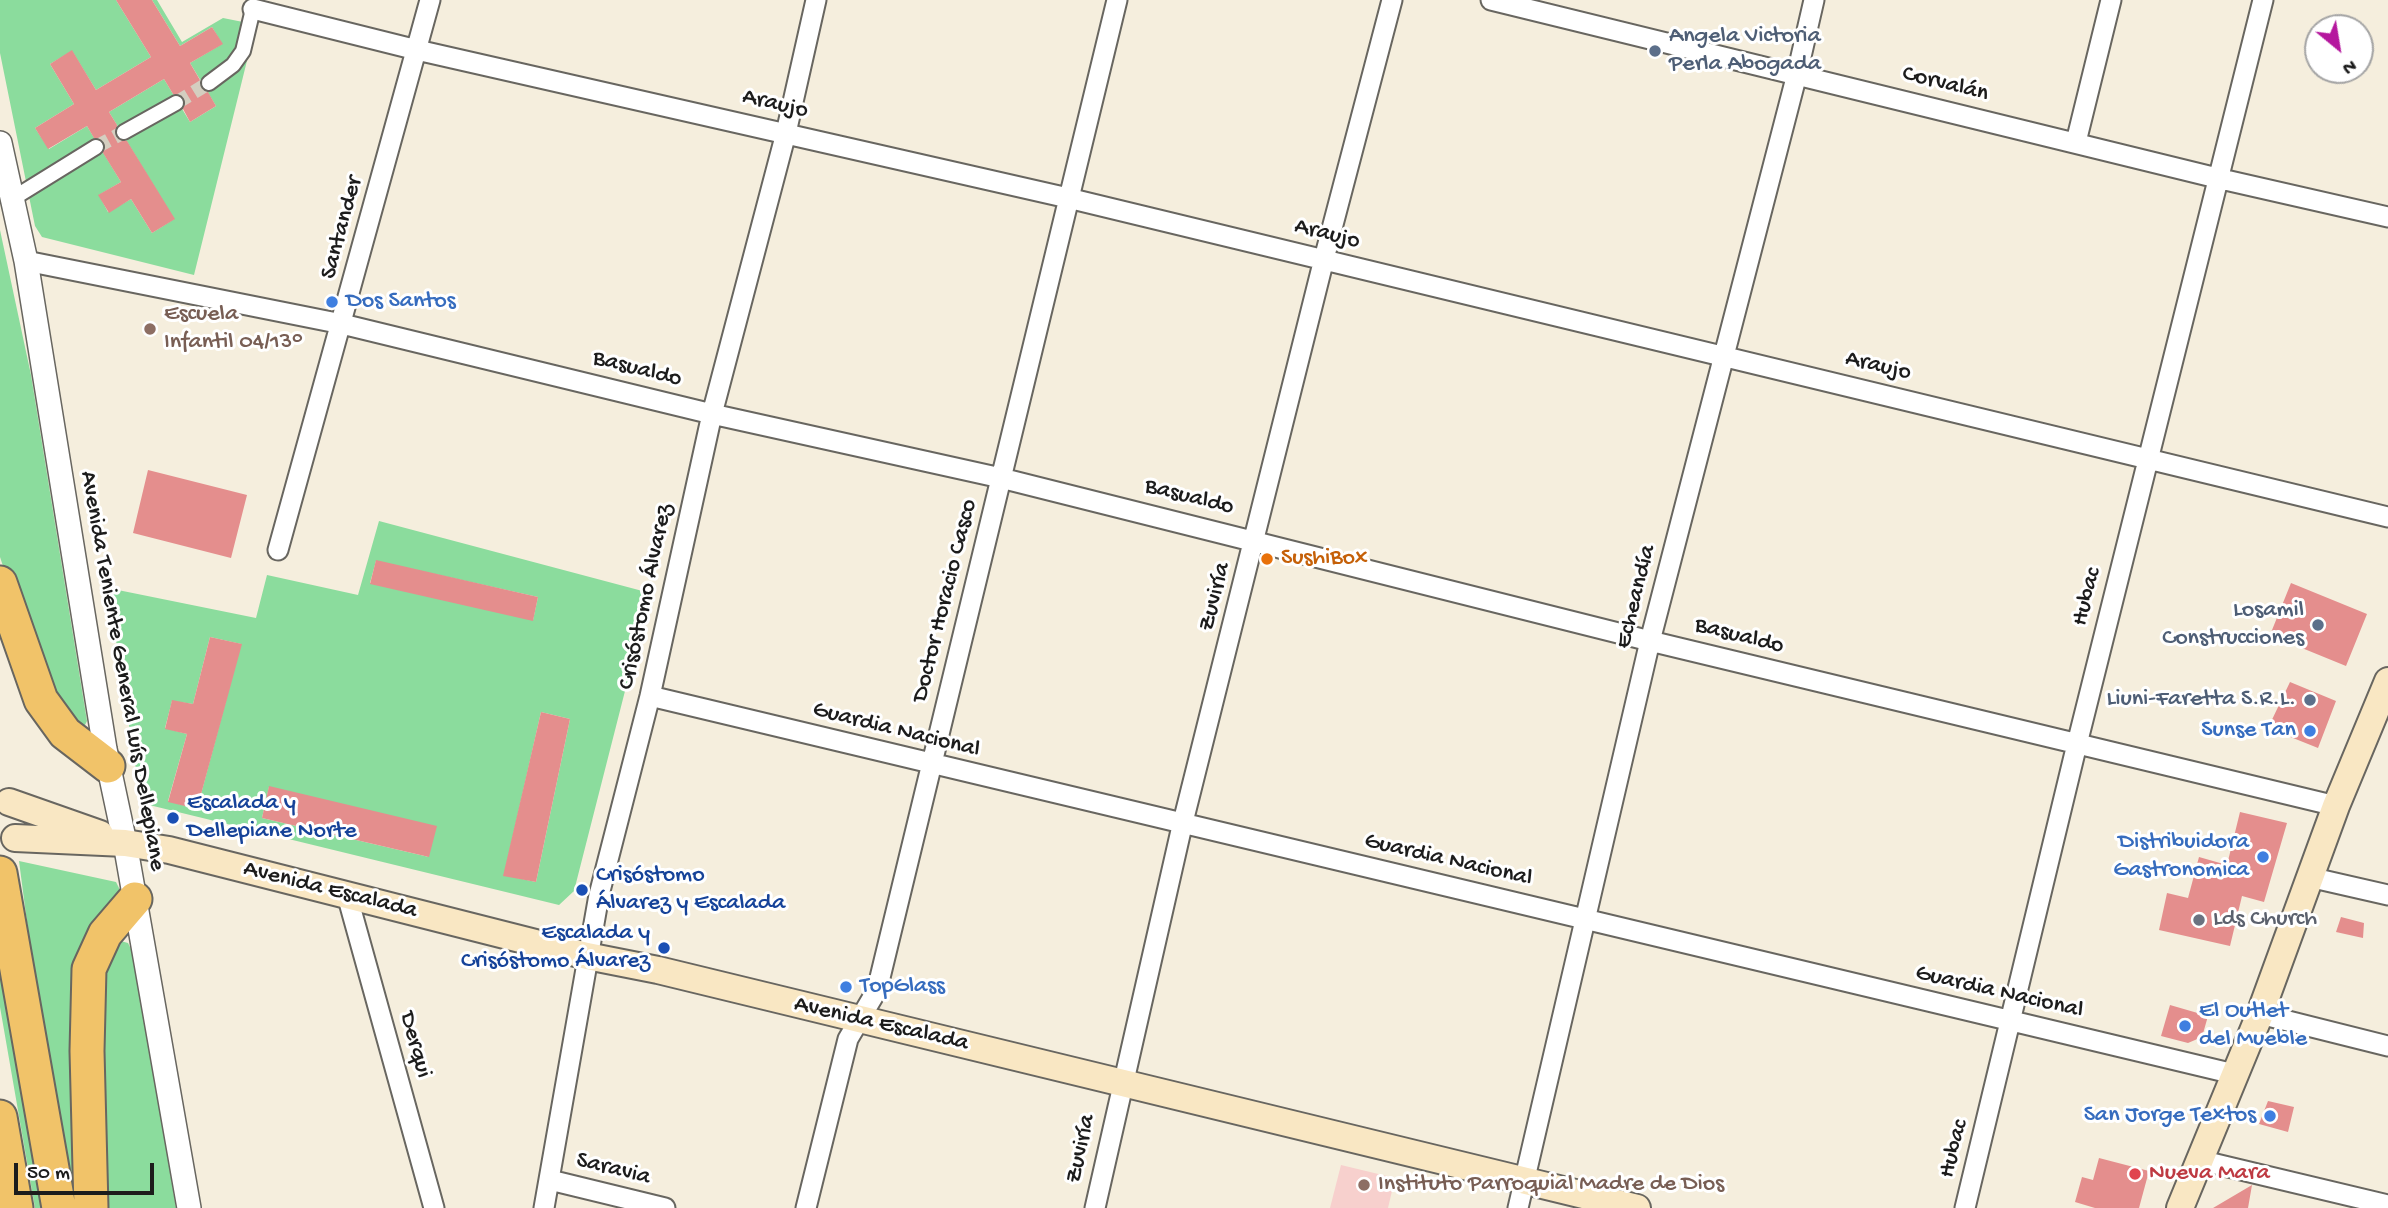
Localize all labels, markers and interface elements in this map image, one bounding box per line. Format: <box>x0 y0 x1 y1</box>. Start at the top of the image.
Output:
north arrow <box>2304 14 2374 84</box>
place label: Angela Victoria Perla Abogada <box>1669 23 1821 79</box>
marker: Angela Victoria Perla Abogada <box>1647 43 1663 59</box>
text: N <box>2338 53 2360 79</box>
street label: Corvalán <box>1899 60 1991 110</box>
street label: Araujo <box>739 83 811 127</box>
street label: Santander <box>315 173 371 283</box>
street label: Araujo <box>1291 213 1363 257</box>
place label: Dos Santos <box>346 288 456 316</box>
marker: Dos Santos <box>324 294 340 310</box>
place label: Escuela Infantil 04/13° <box>164 301 303 357</box>
marker: Escuela Infantil 04/13° <box>142 321 158 337</box>
street label: Basualdo <box>589 345 685 395</box>
street label: Araujo <box>1842 345 1914 389</box>
street label: Avenida Teniente General Luís Dellepiane <box>72 469 170 873</box>
street label: Basualdo <box>1141 473 1237 523</box>
street label: Doctor Horacio Casco <box>907 497 985 705</box>
street label: Crisóstomo Álvarez <box>613 502 681 692</box>
street label: Echeandía <box>1610 542 1664 652</box>
place label: SushiBox <box>1281 545 1368 573</box>
marker: SushiBox <box>1259 551 1275 567</box>
street label: Zuviría <box>1194 560 1238 634</box>
street label: Hubac <box>2067 565 2109 629</box>
place label: Losamil Construcciones <box>2162 597 2304 653</box>
street label: Basualdo <box>1691 612 1787 662</box>
marker: Losamil Construcciones <box>2310 617 2326 633</box>
place label: Liuni-Faretta S.R.L. <box>2106 686 2296 714</box>
marker: Liuni-Faretta S.R.L. <box>2302 692 2318 708</box>
street label: Guardia Nacional <box>809 696 983 766</box>
place label: Sunse Tan <box>2201 717 2296 745</box>
marker: Sunse Tan <box>2302 723 2318 739</box>
place label: Escalada y Dellepiane Norte <box>187 790 357 846</box>
marker: Escalada y Dellepiane Norte <box>165 810 181 826</box>
street label: Guardia Nacional <box>1361 828 1535 894</box>
place label: Distribuidora Gastronomica <box>2113 829 2249 885</box>
marker: Distribuidora Gastronomica <box>2255 849 2271 865</box>
street label: Avenida Escalada <box>240 855 420 927</box>
place label: Crisóstomo Álvarez y Escalada <box>596 862 785 918</box>
marker: Crisóstomo Álvarez y Escalada <box>574 882 590 898</box>
place label: Lds Church <box>2213 906 2317 934</box>
marker: Lds Church <box>2191 912 2207 928</box>
place label: Escalada y Crisóstomo Álvarez <box>461 920 650 976</box>
marker: Escalada y Crisóstomo Álvarez <box>656 940 672 956</box>
street label: Guardia Nacional <box>1912 960 2086 1026</box>
place label: TopGlass <box>860 973 945 1001</box>
marker: TopGlass <box>838 979 854 995</box>
street label: Avenida Escalada <box>791 991 971 1059</box>
place label: El Outlet del Mueble <box>2199 998 2307 1054</box>
street label: Derqui <box>391 1009 437 1081</box>
marker: El Outlet del Mueble <box>2177 1018 2193 1034</box>
place label: San Jorge Textos <box>2084 1102 2256 1130</box>
marker: San Jorge Textos <box>2262 1108 2278 1124</box>
street label: Zuviría <box>1061 1112 1103 1186</box>
street label: Hubac <box>1934 1117 1976 1181</box>
street label: Saravia <box>573 1147 653 1193</box>
scale bar <box>18 1148 158 1192</box>
place label: Nueva Mara <box>2149 1160 2270 1188</box>
text: 50 m <box>27 1162 70 1187</box>
marker: Nueva Mara <box>2127 1166 2143 1182</box>
place label: Instituto Parroquial Madre de Dios <box>1378 1171 1724 1199</box>
marker: Instituto Parroquial Madre de Dios <box>1356 1177 1372 1193</box>

